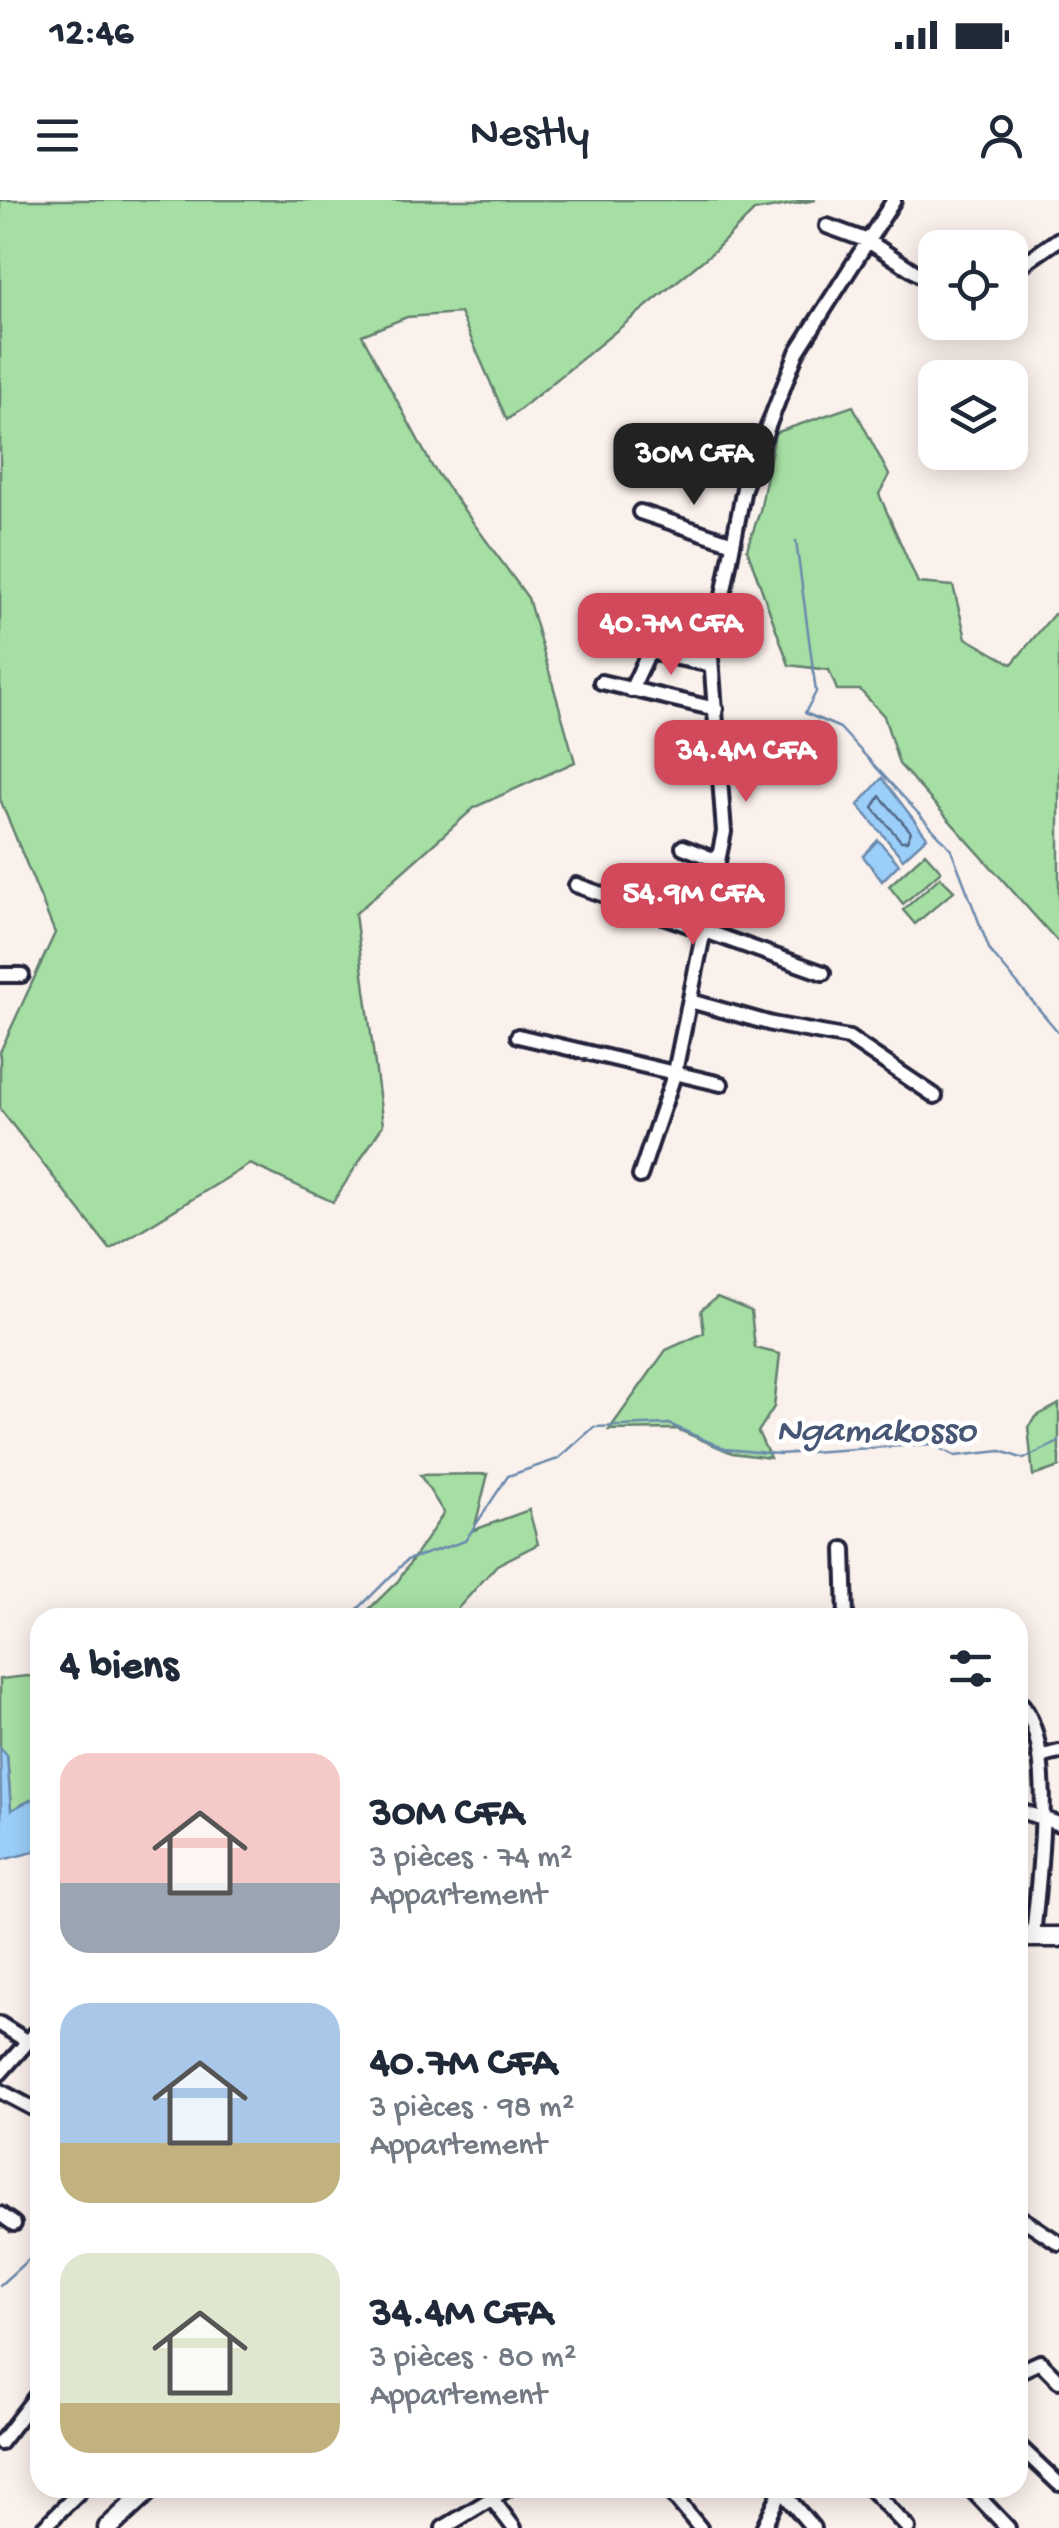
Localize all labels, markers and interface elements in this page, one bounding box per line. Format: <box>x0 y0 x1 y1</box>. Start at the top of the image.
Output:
text: 12:46 <box>50 13 133 57</box>
icon: menu <box>30 108 85 163</box>
icon: person <box>974 108 1029 163</box>
text: Nestly <box>470 109 589 162</box>
map controls <box>918 230 1028 470</box>
button: locate <box>918 230 1028 340</box>
button: layers <box>918 360 1028 470</box>
pin: 30M CFA <box>602 423 786 508</box>
text: 30M CFA <box>635 436 753 474</box>
pin: 40.7M CFA <box>557 593 785 678</box>
text: 40.7M CFA <box>600 606 742 644</box>
pin: 34.4M CFA <box>632 720 860 805</box>
text: 34.4M CFA <box>676 733 816 771</box>
pin: 54.9M CFA <box>579 863 807 948</box>
text: 54.9M CFA <box>623 876 763 914</box>
water label: Ngamakosso <box>776 1411 977 1455</box>
icon: filters <box>943 1641 998 1696</box>
text: 4 biens <box>60 1644 178 1693</box>
text: 30M CFA <box>370 1791 524 1840</box>
icon: home <box>140 1793 260 1913</box>
text: 3 pièces · 74 m² <box>370 1840 573 1878</box>
text: Appartement <box>370 1878 547 1916</box>
text: 40.7M CFA <box>370 2041 557 2090</box>
icon: home <box>140 2043 260 2163</box>
text: 3 pièces · 98 m² <box>370 2090 574 2128</box>
text: Appartement <box>370 2128 547 2166</box>
text: 34.4M CFA <box>370 2291 553 2340</box>
icon: home <box>140 2293 260 2413</box>
text: 3 pièces · 80 m² <box>370 2340 576 2378</box>
text: Appartement <box>370 2378 547 2416</box>

